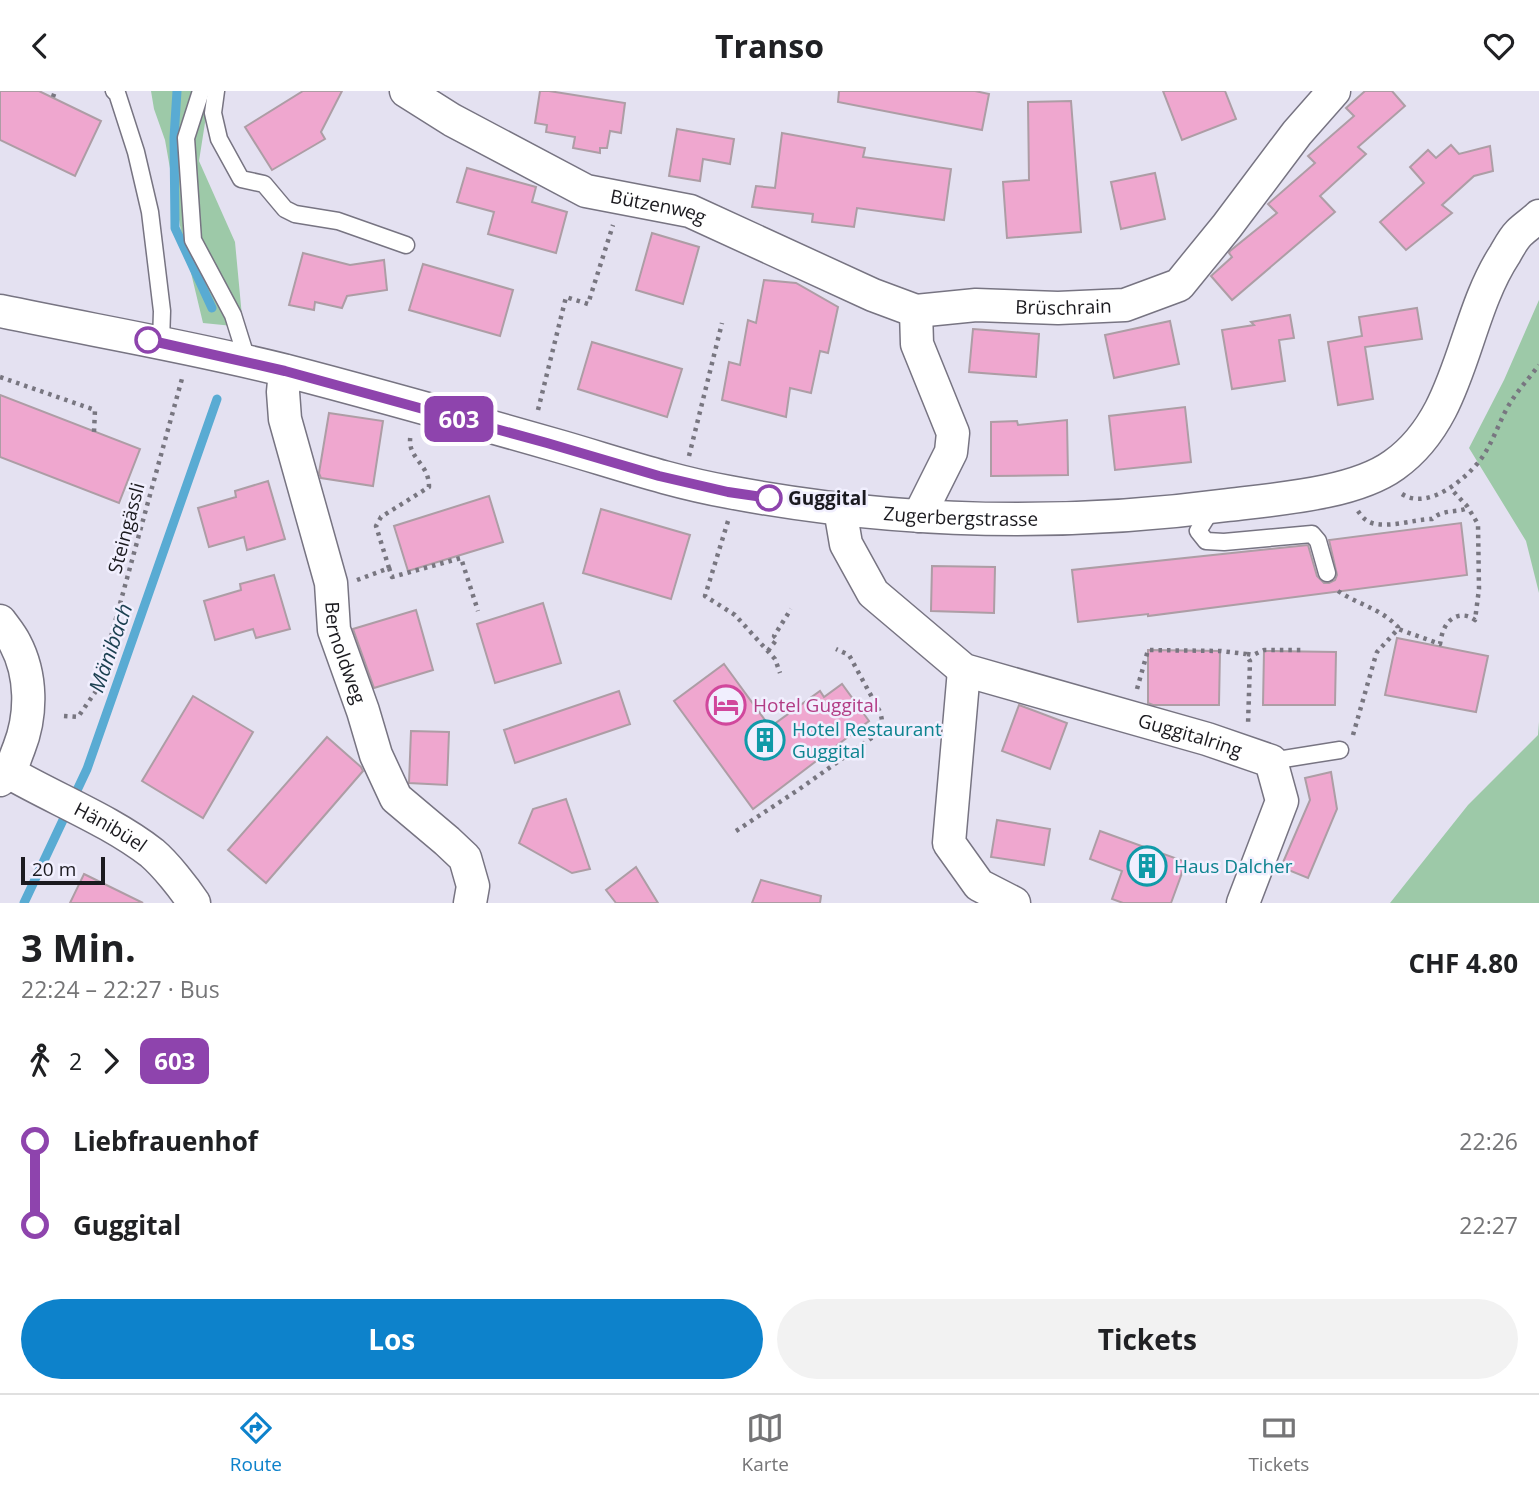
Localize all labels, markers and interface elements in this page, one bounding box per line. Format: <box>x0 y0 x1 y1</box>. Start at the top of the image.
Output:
text: Transo <box>715 24 824 67</box>
icon: back <box>21 27 59 65</box>
icon: heart <box>1480 27 1518 65</box>
street label: Bützenweg <box>608 183 711 230</box>
street label: Brüschrain <box>1015 293 1112 321</box>
unlabelled marker <box>135 327 161 353</box>
line badge: 603 <box>419 396 499 442</box>
text: 603 <box>438 402 480 435</box>
street label: Steingässli <box>101 480 151 576</box>
marker: Guggital <box>756 485 782 511</box>
place label: Guggital <box>788 485 867 511</box>
street label: Zugerbergstrasse <box>883 500 1038 532</box>
water label: Mänibach <box>82 599 138 696</box>
street label: Bernoldweg <box>319 601 372 707</box>
hotel icon: Hotel Guggital <box>705 684 747 726</box>
place label: Hotel Guggital <box>753 692 879 718</box>
street label: Guggitalring <box>1135 707 1246 763</box>
place label: Hotel Restaurant Guggital <box>792 716 942 764</box>
building icon: Hotel Restaurant Guggital <box>744 719 786 761</box>
street label: Hänibüel <box>70 796 152 858</box>
building icon: Haus Dalcher <box>1126 845 1168 887</box>
place label: Haus Dalcher <box>1174 853 1293 879</box>
scale bar <box>21 854 105 886</box>
text: 20 m <box>32 856 76 882</box>
text: 3 Min. <box>21 921 136 973</box>
text: CHF 4.80 <box>1409 945 1518 981</box>
text: 22:24 – 22:27 · Bus <box>21 973 220 1005</box>
icon: walk <box>21 1042 59 1080</box>
icon: forward <box>92 1042 130 1080</box>
text: 603 <box>154 1044 195 1077</box>
text: 2 <box>69 1045 82 1077</box>
text: Liebfrauenhof <box>73 1123 258 1159</box>
text: 22:26 <box>1459 1125 1518 1157</box>
text: Guggital <box>73 1207 181 1243</box>
text: 22:27 <box>1459 1209 1518 1241</box>
button: Los <box>21 1299 763 1379</box>
button: Tickets <box>777 1299 1518 1379</box>
tab: Route <box>230 1409 282 1477</box>
tab: Karte <box>742 1409 789 1477</box>
tab: Tickets <box>1248 1409 1309 1477</box>

